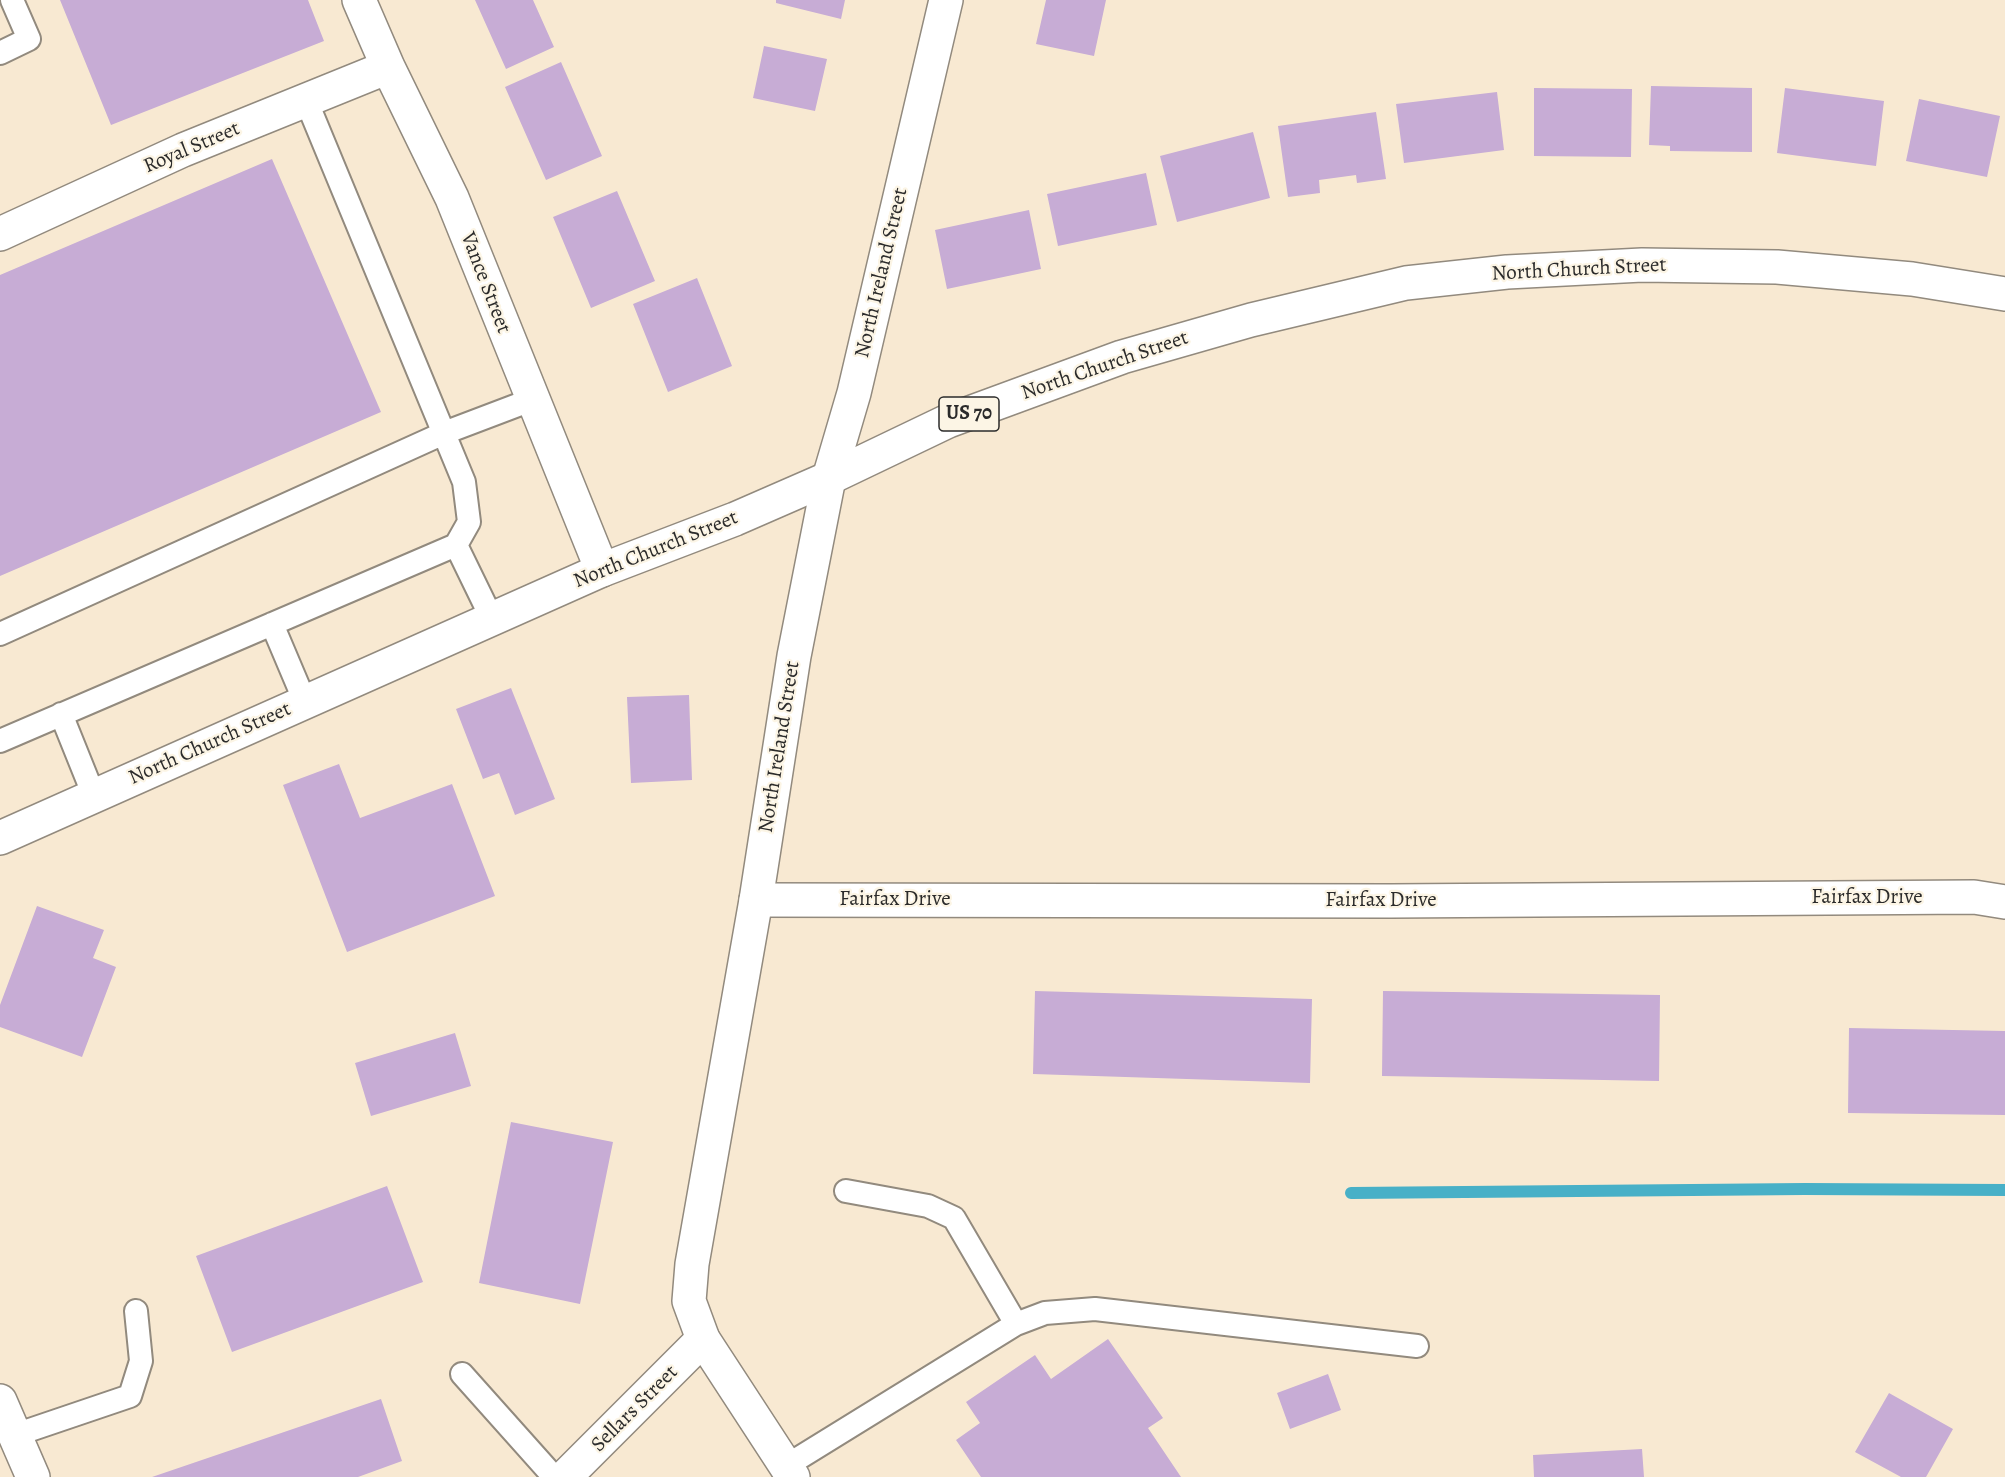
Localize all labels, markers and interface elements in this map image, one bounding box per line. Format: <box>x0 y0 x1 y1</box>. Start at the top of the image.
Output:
street label: Royal Street <box>140 116 244 180</box>
street label: North Ireland Street <box>850 186 914 360</box>
street label: Vance Street <box>454 229 516 337</box>
street label: North Church Street <box>1491 253 1667 287</box>
street label: North Church Street <box>1018 326 1192 406</box>
road number: US 70 <box>939 397 999 431</box>
street label: North Church Street <box>570 506 742 594</box>
street label: North Ireland Street <box>754 659 806 835</box>
street label: North Church Street <box>125 697 295 791</box>
street label: Fairfax Drive <box>1811 885 1923 911</box>
street label: Fairfax Drive <box>839 887 951 913</box>
street label: Fairfax Drive <box>1325 888 1437 914</box>
street label: Sellars Street <box>586 1360 684 1458</box>

